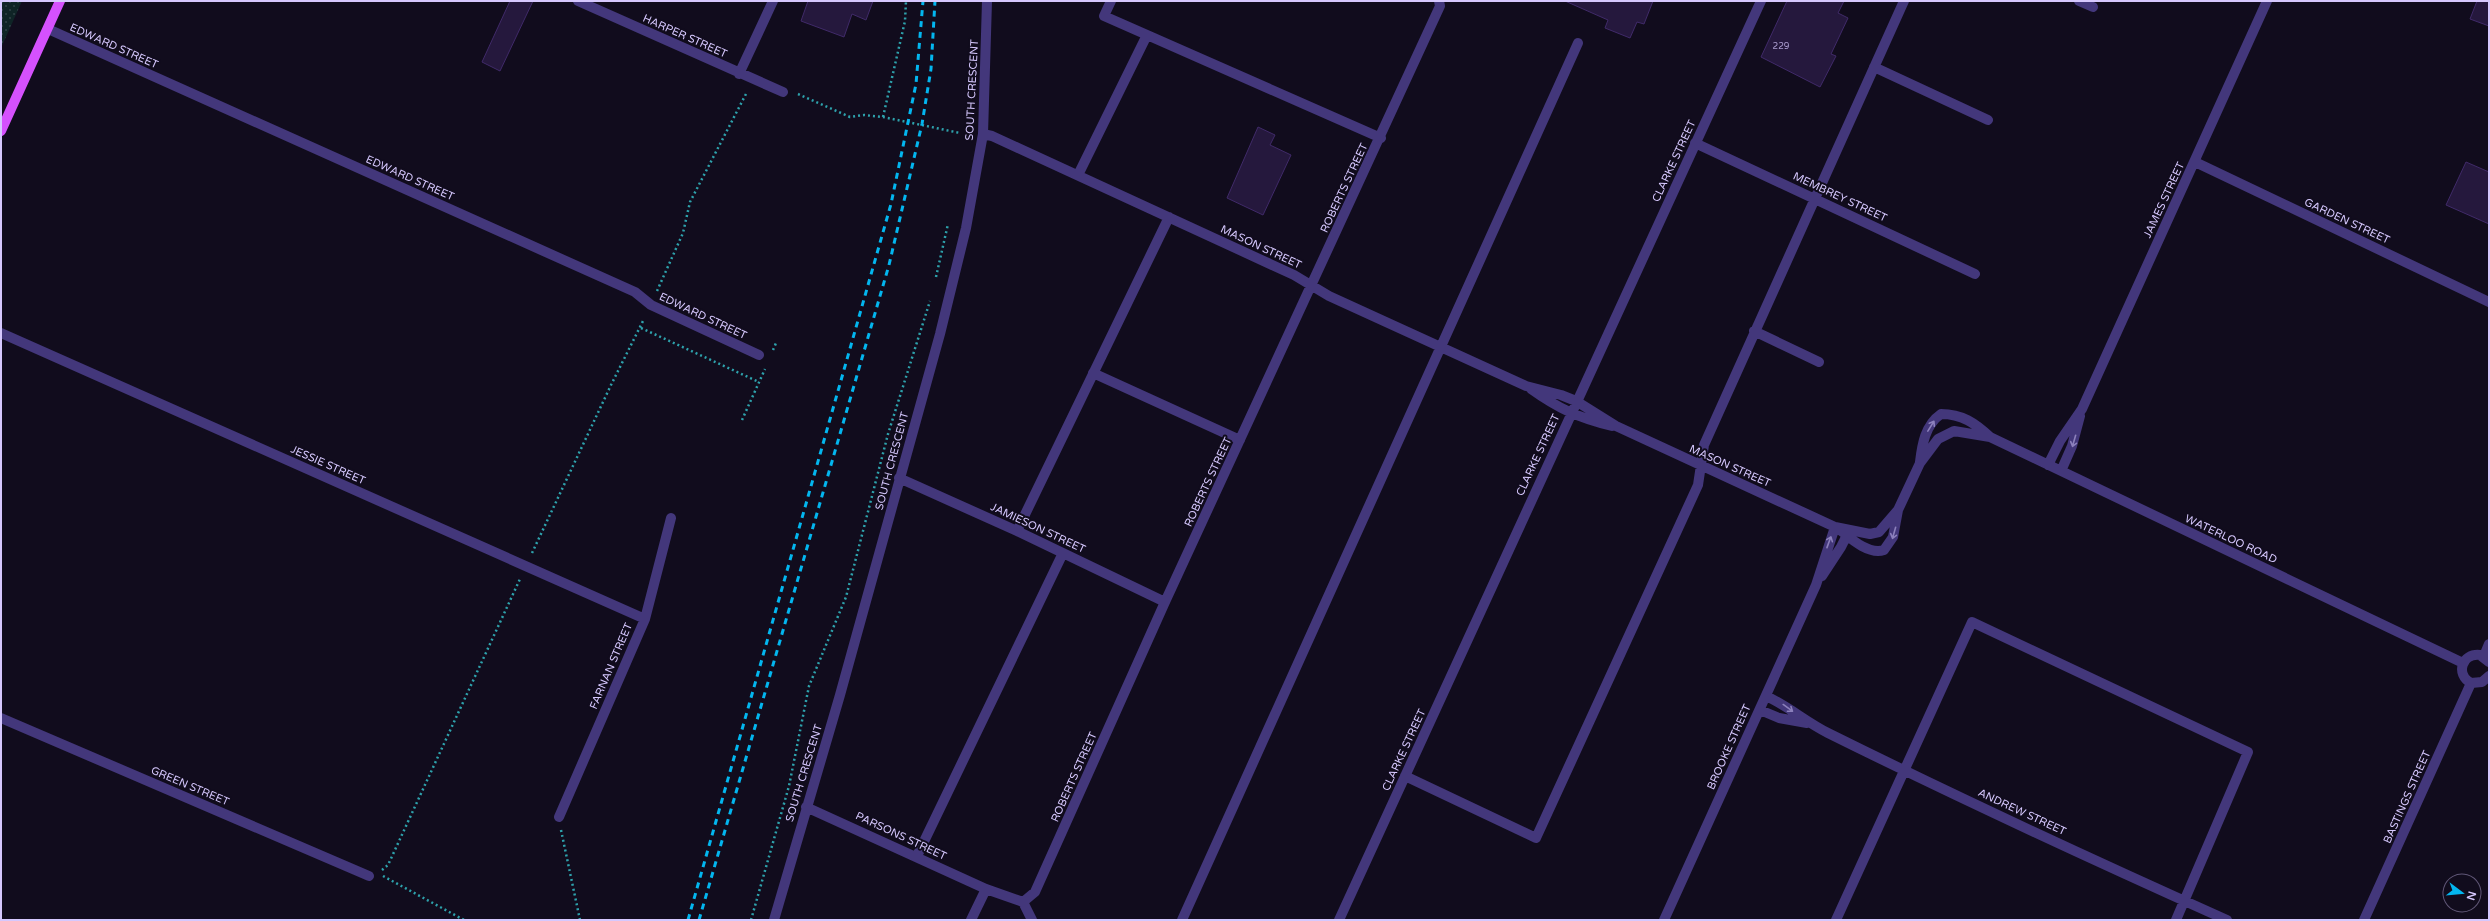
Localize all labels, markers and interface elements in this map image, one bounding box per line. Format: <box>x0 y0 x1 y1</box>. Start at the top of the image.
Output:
street label: HARPER STREET <box>641 12 730 61</box>
street label: EDWARD STREET <box>68 21 160 71</box>
street label: SOUTH CRESCENT <box>963 39 981 141</box>
house number: 229 <box>1773 41 1790 52</box>
street label: CLARKE STREET <box>1649 118 1699 204</box>
street label: ROBERTS STREET <box>1318 141 1371 235</box>
street label: EDWARD STREET <box>364 153 456 203</box>
street label: JAMES STREET <box>2141 160 2187 240</box>
street label: MEMBREY STREET <box>1791 169 1889 225</box>
street label: GARDEN STREET <box>2302 195 2392 247</box>
street label: MASON STREET <box>1218 223 1304 272</box>
street label: EDWARD STREET <box>657 290 749 342</box>
street label: SOUTH CRESCENT <box>873 410 911 512</box>
street label: CLARKE STREET <box>1513 412 1563 498</box>
one-way arrow <box>1927 420 1935 432</box>
one-way arrow <box>2069 434 2077 447</box>
street label: ROBERTS STREET <box>1182 435 1235 529</box>
street label: MASON STREET <box>1687 442 1773 490</box>
street label: JESSIE STREET <box>289 443 368 487</box>
street label: JAMIESON STREET <box>989 500 1088 556</box>
street label: WATERLOO ROAD <box>2183 512 2279 566</box>
one-way arrow <box>1890 526 1897 539</box>
one-way arrow <box>1825 536 1833 548</box>
street label: FARNAN STREET <box>587 621 635 711</box>
street label: BROOKE STREET <box>1704 702 1754 792</box>
one-way arrow <box>1783 704 1794 712</box>
street label: CLARKE STREET <box>1379 707 1429 793</box>
street label: SOUTH CRESCENT <box>783 722 825 823</box>
street label: ROBERTS STREET <box>1048 730 1100 824</box>
street label: BASTINGS STREET <box>2381 748 2433 846</box>
street label: GREEN STREET <box>149 764 231 808</box>
street label: ANDREW STREET <box>1976 786 2068 838</box>
street label: PARSONS STREET <box>853 809 949 863</box>
north arrow <box>2442 873 2482 913</box>
text: N <box>2464 890 2479 902</box>

